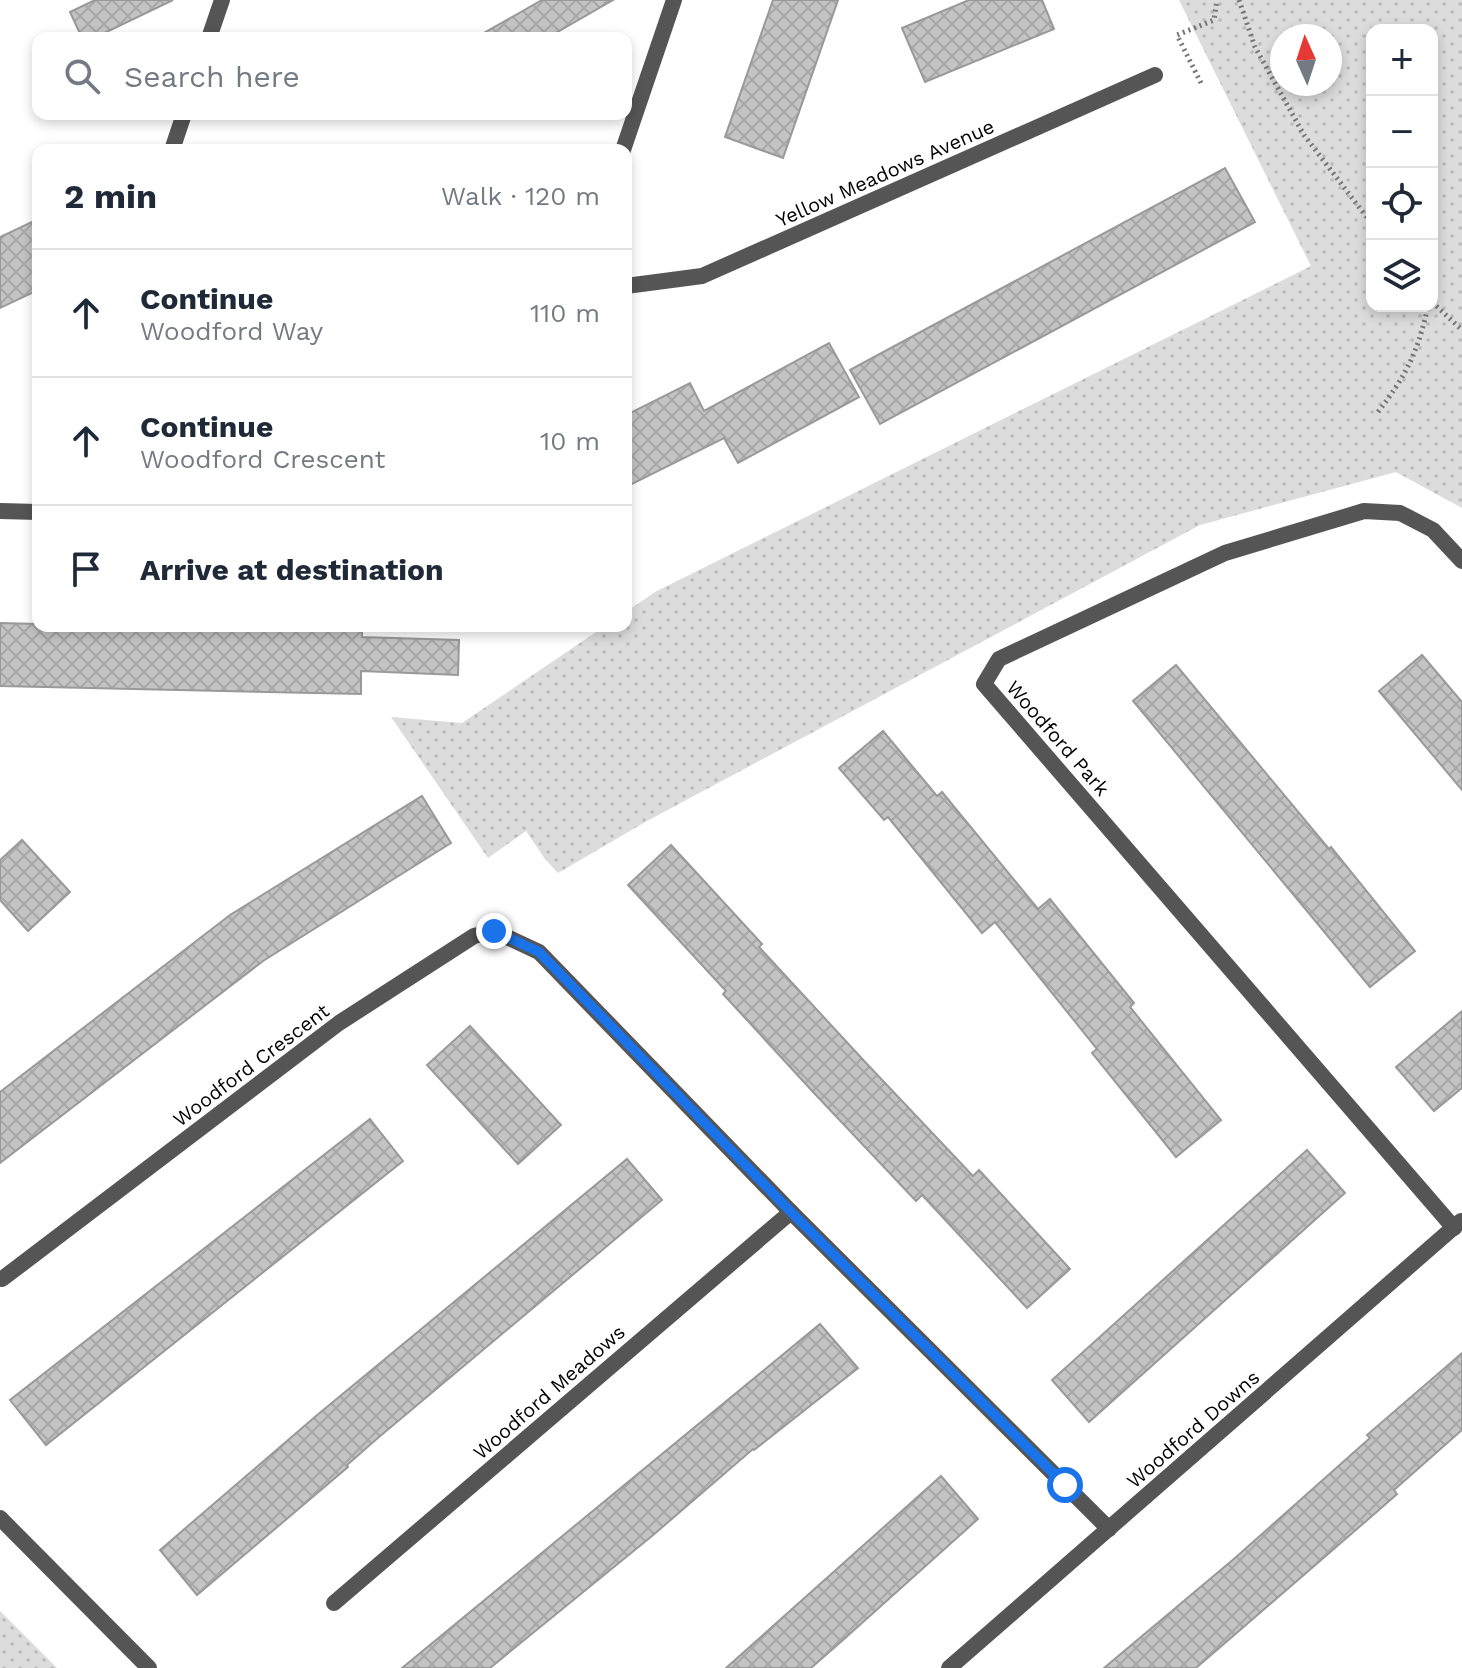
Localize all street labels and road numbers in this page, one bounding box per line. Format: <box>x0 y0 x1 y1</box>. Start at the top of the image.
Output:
street label: Yellow Meadows Avenue <box>772 114 998 232</box>
street label: Woodford Park <box>1001 675 1115 801</box>
street label: Woodford Crescent <box>168 998 334 1131</box>
street label: Woodford Meadows <box>468 1320 630 1464</box>
street label: Woodford Downs <box>1122 1365 1264 1493</box>

